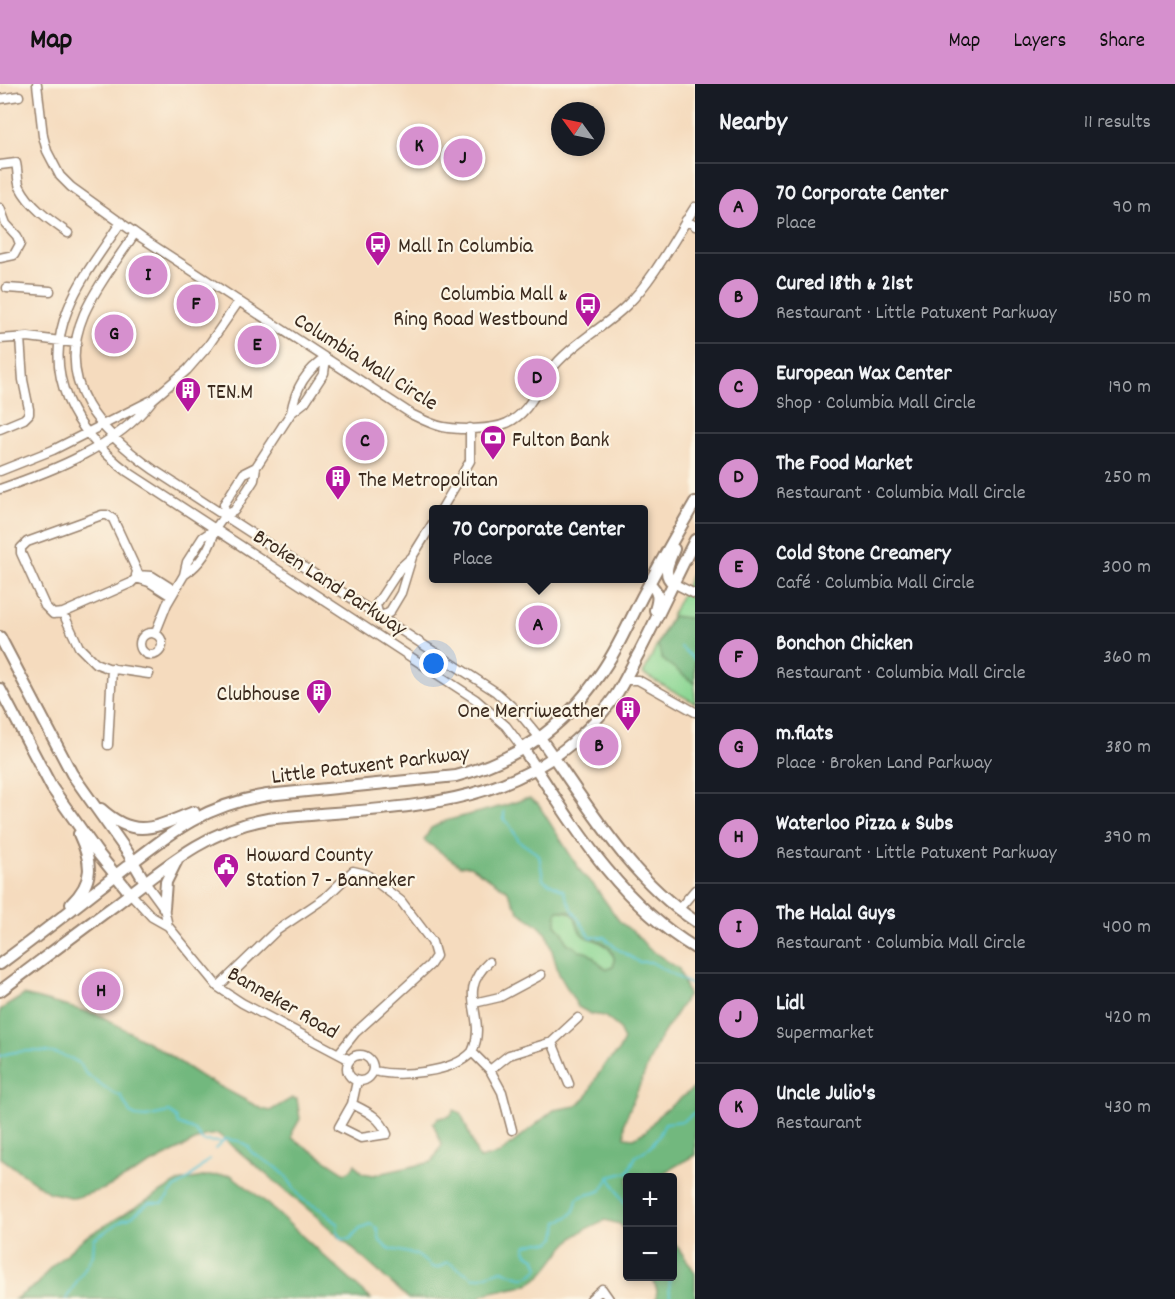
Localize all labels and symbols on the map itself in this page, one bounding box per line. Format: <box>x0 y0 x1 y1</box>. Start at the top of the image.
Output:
north arrow <box>551 102 605 156</box>
pin: K <box>400 124 438 168</box>
pin: J <box>444 136 482 181</box>
bus stop icon: Mall In Columbia <box>363 229 393 267</box>
place label: Mall In Columbia <box>398 232 534 263</box>
pin: I <box>128 252 168 297</box>
place label: Columbia Mall & Ring Road Westbound <box>393 280 568 336</box>
pin: F <box>176 282 216 326</box>
bus stop icon: Columbia Mall & Ring Road Westbound <box>573 290 603 328</box>
street label: Columbia Mall Circle <box>287 306 443 420</box>
pin: G <box>94 312 134 356</box>
pin: E <box>238 322 276 368</box>
pin: D <box>518 356 556 400</box>
building icon: TEN.M <box>173 375 203 413</box>
place label: TEN.M <box>207 378 253 409</box>
pin: C <box>346 418 385 464</box>
bank icon: Fulton Bank <box>478 423 508 461</box>
place label: Fulton Bank <box>512 426 610 457</box>
building icon: The Metropolitan <box>323 463 353 501</box>
place label: The Metropolitan <box>358 466 498 497</box>
street label: Broken Land Parkway <box>246 522 413 646</box>
pin: A <box>518 602 558 648</box>
your location <box>419 649 448 678</box>
building icon: Clubhouse <box>304 677 334 715</box>
place label: Clubhouse <box>217 680 300 711</box>
building icon: One Merriweather <box>613 694 643 732</box>
place label: One Merriweather <box>457 697 609 728</box>
pin: B <box>580 724 618 768</box>
street label: Little Patuxent Parkway <box>270 739 472 794</box>
place label: Howard County Station 7 - Banneker <box>246 841 416 897</box>
public building icon: Howard County Station 7 - Banneker <box>211 851 241 889</box>
street label: Banneker Road <box>221 960 344 1048</box>
pin: H <box>82 968 120 1014</box>

